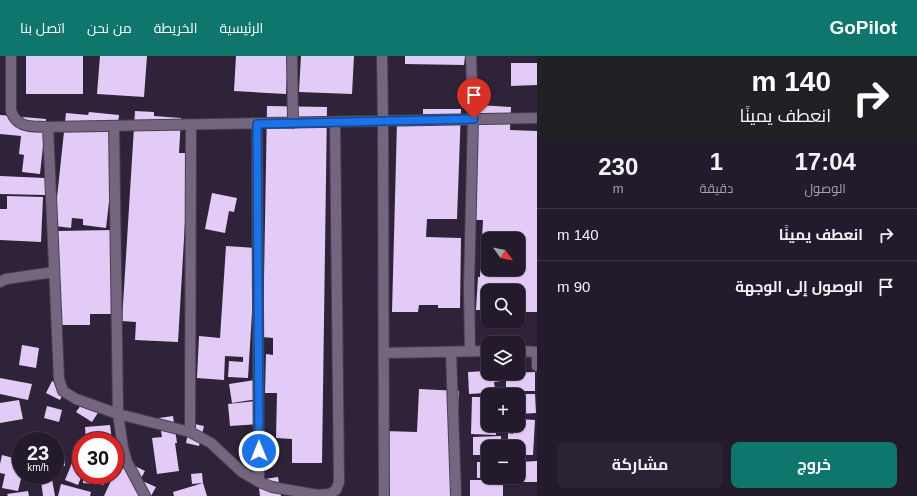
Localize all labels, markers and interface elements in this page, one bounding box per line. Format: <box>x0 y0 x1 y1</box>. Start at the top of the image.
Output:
text: GoPilot <box>829 17 897 38</box>
text: اتصل بنا <box>20 20 65 36</box>
text: من نحن <box>87 20 132 36</box>
text: الخريطة <box>154 20 197 36</box>
text: الرئيسية <box>219 20 263 36</box>
text: 140 m <box>752 66 831 97</box>
icon: right <box>845 72 897 124</box>
pin <box>457 78 491 119</box>
icon: arrive <box>463 84 485 106</box>
text: انعطف يمينًا <box>740 106 831 126</box>
text: 1 <box>710 148 723 175</box>
text: 17:04 <box>794 148 856 175</box>
text: 230 <box>598 153 638 180</box>
text: m <box>613 181 624 196</box>
text: دقيقة <box>699 181 733 196</box>
text: الوصول <box>804 181 846 196</box>
icon: right <box>875 224 897 246</box>
text: 140 m <box>557 226 599 243</box>
text: انعطف يمينًا <box>779 226 863 243</box>
north arrow <box>481 232 525 276</box>
map controls <box>481 232 525 484</box>
icon: arrive <box>875 276 897 298</box>
text: 90 m <box>557 278 590 295</box>
text: الوصول إلى الوجهة <box>735 278 863 295</box>
button: search <box>481 284 525 328</box>
button: layers <box>481 336 525 380</box>
button: + <box>481 388 525 432</box>
position arrow <box>238 430 280 472</box>
speed limit sign: 30 <box>72 432 124 484</box>
button: − <box>481 440 525 484</box>
text: 23 <box>27 442 49 464</box>
button: مشاركة <box>557 442 723 488</box>
button: خروج <box>731 442 897 488</box>
text: km/h <box>27 462 49 473</box>

